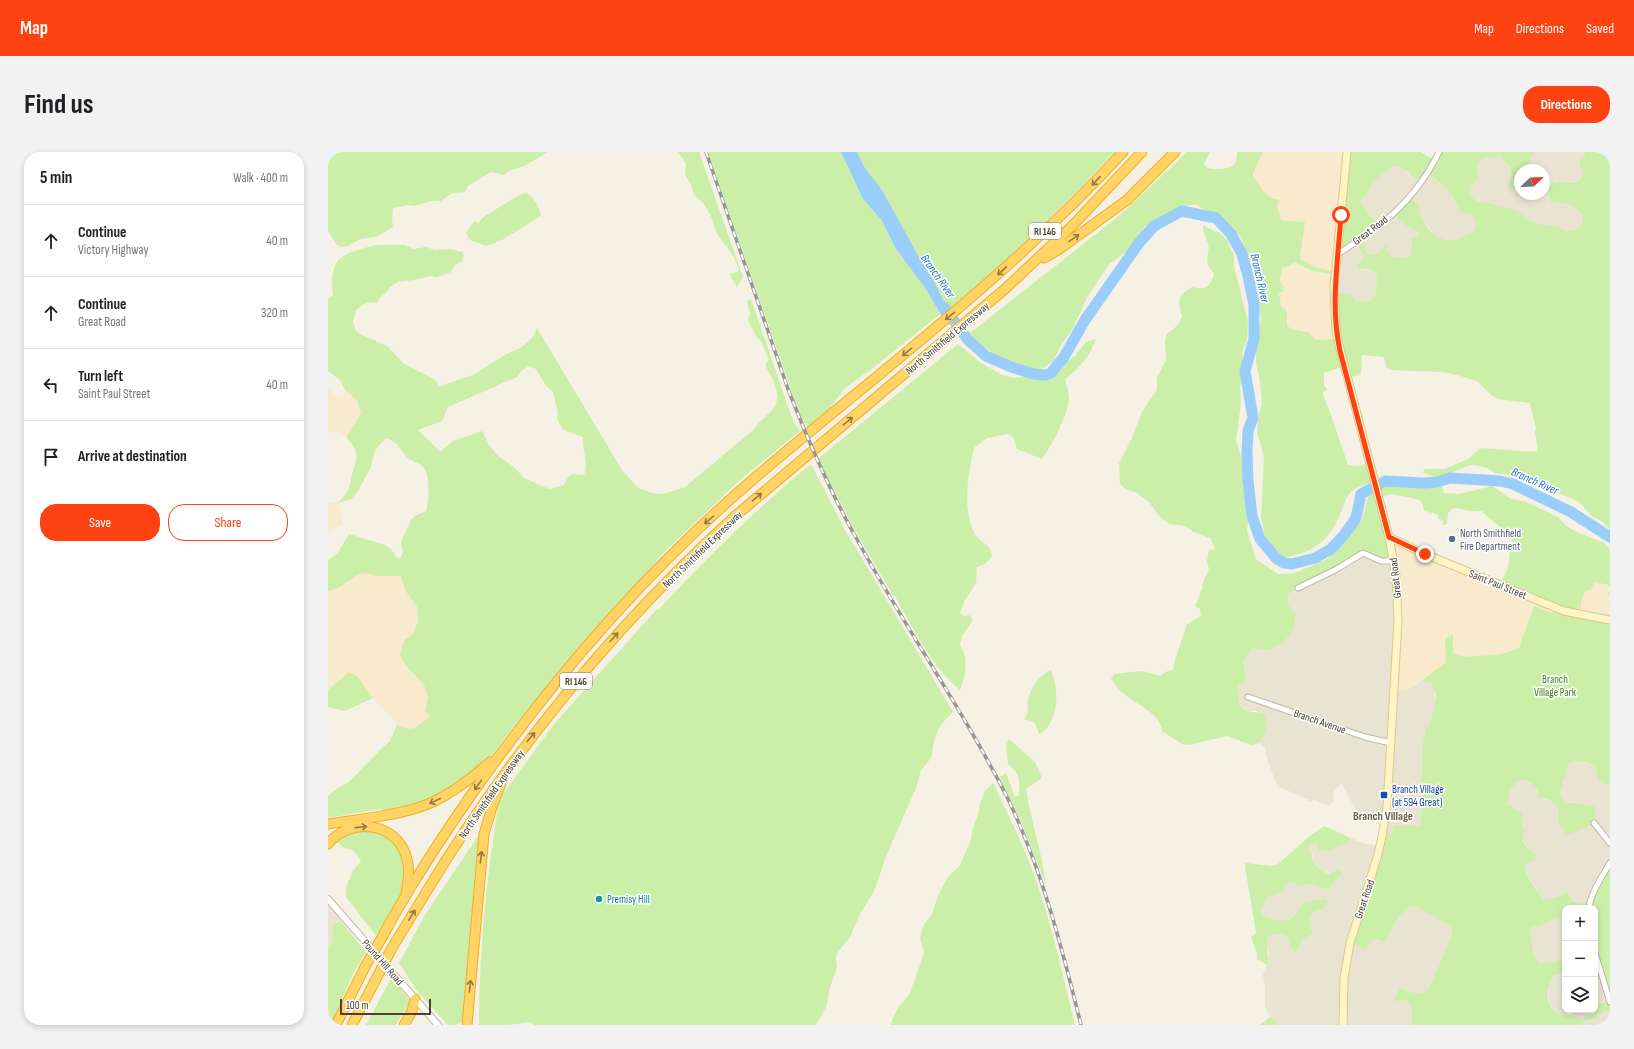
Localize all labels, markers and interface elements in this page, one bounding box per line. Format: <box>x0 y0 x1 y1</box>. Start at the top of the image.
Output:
text: Map <box>20 17 48 40</box>
text: Map <box>1474 20 1494 37</box>
text: Directions <box>1516 20 1564 37</box>
text: Saved <box>1586 20 1614 37</box>
button: Directions <box>1523 86 1610 123</box>
text: Find us <box>24 88 93 121</box>
north arrow <box>1514 164 1550 200</box>
text: 5 min <box>40 168 72 188</box>
text: Walk · 400 m <box>233 170 288 186</box>
one-way arrow <box>1092 175 1101 185</box>
route start <box>1332 206 1350 224</box>
street label: Great Road <box>1350 213 1391 248</box>
text: Continue <box>78 223 127 242</box>
road number: RI 146 <box>1029 223 1061 239</box>
icon: ahead <box>40 230 62 252</box>
text: 40 m <box>266 233 288 249</box>
one-way arrow <box>1068 234 1079 242</box>
text: Victory Highway <box>78 242 148 258</box>
water label: Branch River <box>917 251 958 302</box>
water label: Branch River <box>1247 252 1273 305</box>
one-way arrow <box>997 266 1007 275</box>
text: Continue <box>78 295 127 314</box>
street label: North Smithfield Expressway <box>903 299 993 377</box>
icon: ahead <box>40 302 62 324</box>
text: 320 m <box>261 305 288 321</box>
one-way arrow <box>945 312 956 321</box>
text: Great Road <box>78 314 126 330</box>
one-way arrow <box>902 348 912 357</box>
text: Turn left <box>78 367 123 386</box>
icon: left <box>40 374 62 396</box>
text: 40 m <box>266 377 288 393</box>
text: Saint Paul Street <box>78 386 150 402</box>
one-way arrow <box>842 417 852 426</box>
icon: arrive <box>40 446 62 468</box>
text: Arrive at destination <box>78 447 187 466</box>
water label: Branch River <box>1509 464 1561 499</box>
one-way arrow <box>752 493 762 502</box>
button: Save <box>40 504 160 541</box>
button: Share <box>168 504 288 541</box>
street label: North Smithfield Expressway <box>660 507 745 591</box>
one-way arrow <box>703 516 714 525</box>
place label: North Smithfield Fire Department <box>1460 527 1521 553</box>
marker: North Smithfield Fire Department <box>1447 534 1457 544</box>
route end <box>1416 545 1434 563</box>
street label: Great Road <box>1387 557 1404 599</box>
street label: Saint Paul Street <box>1467 567 1529 602</box>
one-way arrow <box>610 632 619 642</box>
road number: RI 146 <box>560 673 592 689</box>
park label: Branch Village Park <box>1534 673 1577 699</box>
street label: Branch Avenue <box>1292 706 1348 737</box>
one-way arrow <box>527 732 536 742</box>
street label: North Smithfield Expressway <box>456 747 527 841</box>
one-way arrow <box>474 780 482 791</box>
place label: Branch Village (at 594 Great) <box>1392 783 1444 809</box>
marker: Branch Village (at 594 Great) <box>1379 790 1389 800</box>
one-way arrow <box>429 798 441 805</box>
district label: Branch Village <box>1353 809 1413 824</box>
one-way arrow <box>354 823 367 830</box>
one-way arrow <box>478 851 485 864</box>
street label: Great Road <box>1352 877 1377 920</box>
place label: Premisy Hill <box>607 893 650 906</box>
marker: Premisy Hill <box>594 894 604 904</box>
map controls <box>1562 905 1598 1013</box>
button: + <box>1562 905 1598 941</box>
one-way arrow <box>409 909 417 921</box>
street label: Pound Hill Road <box>359 937 406 988</box>
button: − <box>1562 941 1598 977</box>
button: layers <box>1562 977 1598 1013</box>
one-way arrow <box>466 980 474 993</box>
scale bar <box>340 997 431 1016</box>
text: 100 m <box>346 999 368 1012</box>

